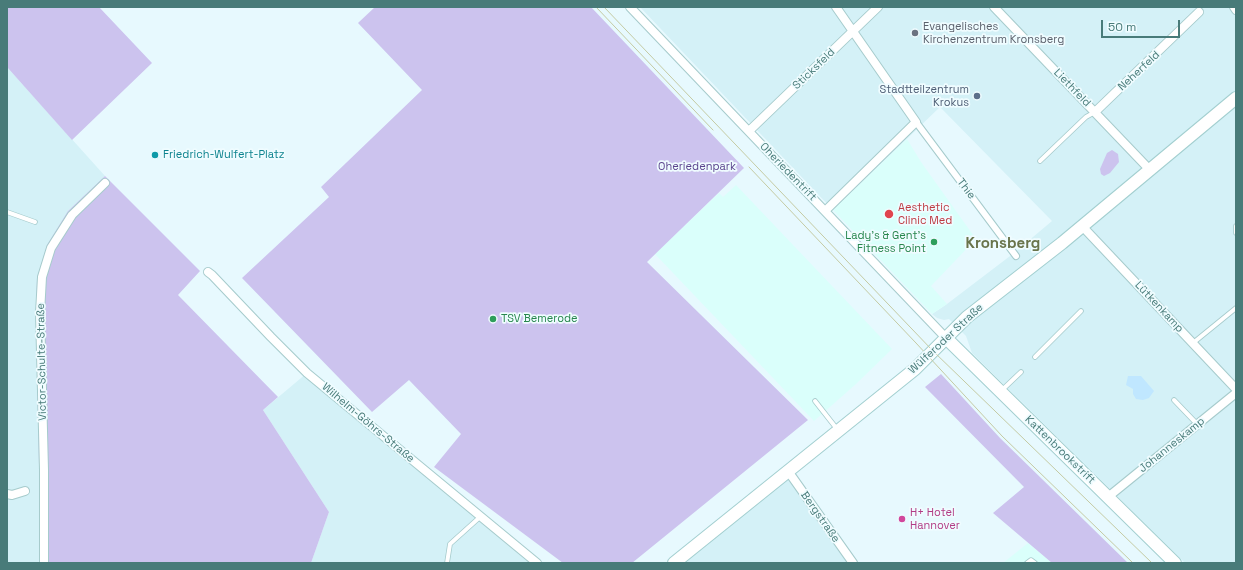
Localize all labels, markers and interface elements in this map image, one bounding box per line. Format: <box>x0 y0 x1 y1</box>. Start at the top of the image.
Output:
scale bar <box>1103 12 1182 38</box>
text: 50 m <box>1108 19 1136 35</box>
place label: Evangelisches Kirchenzentrum Kronsberg <box>923 20 1064 46</box>
marker: Evangelisches Kirchenzentrum Kronsberg <box>910 28 920 38</box>
street label: Sticksfeld <box>790 46 838 92</box>
street label: Neherfeld <box>1115 48 1163 94</box>
street label: Liethfeld <box>1051 66 1093 110</box>
place label: Stadtteilzentrum Krokus <box>879 83 969 109</box>
marker: Stadtteilzentrum Krokus <box>972 91 982 101</box>
street label: Oheriedentrift <box>757 140 819 204</box>
place label: Friedrich-Wulfert-Platz <box>163 148 285 162</box>
marker: Friedrich-Wulfert-Platz <box>150 150 160 160</box>
park label: Oheriedenpark <box>658 160 736 174</box>
street label: Thie <box>954 176 978 202</box>
place label: Aesthetic Clinic Med <box>898 201 952 227</box>
marker: Aesthetic Clinic Med <box>883 208 895 220</box>
place label: Lady's & Gent's Fitness Point <box>845 229 926 255</box>
district label: Kronsberg <box>966 235 1040 253</box>
marker: Lady's & Gent's Fitness Point <box>929 237 939 247</box>
street label: Lütkenkamp <box>1132 279 1186 335</box>
street label: Wülferoder Straße <box>906 301 986 377</box>
street label: Victor-Schulte-Straße <box>34 303 50 421</box>
place label: TSV Bemerode <box>501 312 578 326</box>
marker: TSV Bemerode <box>488 314 498 324</box>
street label: Wilhelm-Göhrs-Straße <box>319 380 417 466</box>
street label: Kattenbrookstrift <box>1022 413 1098 487</box>
street label: Johanneskamp <box>1137 415 1207 475</box>
street label: Bergstraße <box>798 489 842 545</box>
place label: H+ Hotel Hannover <box>910 506 960 532</box>
marker: H+ Hotel Hannover <box>897 514 907 524</box>

